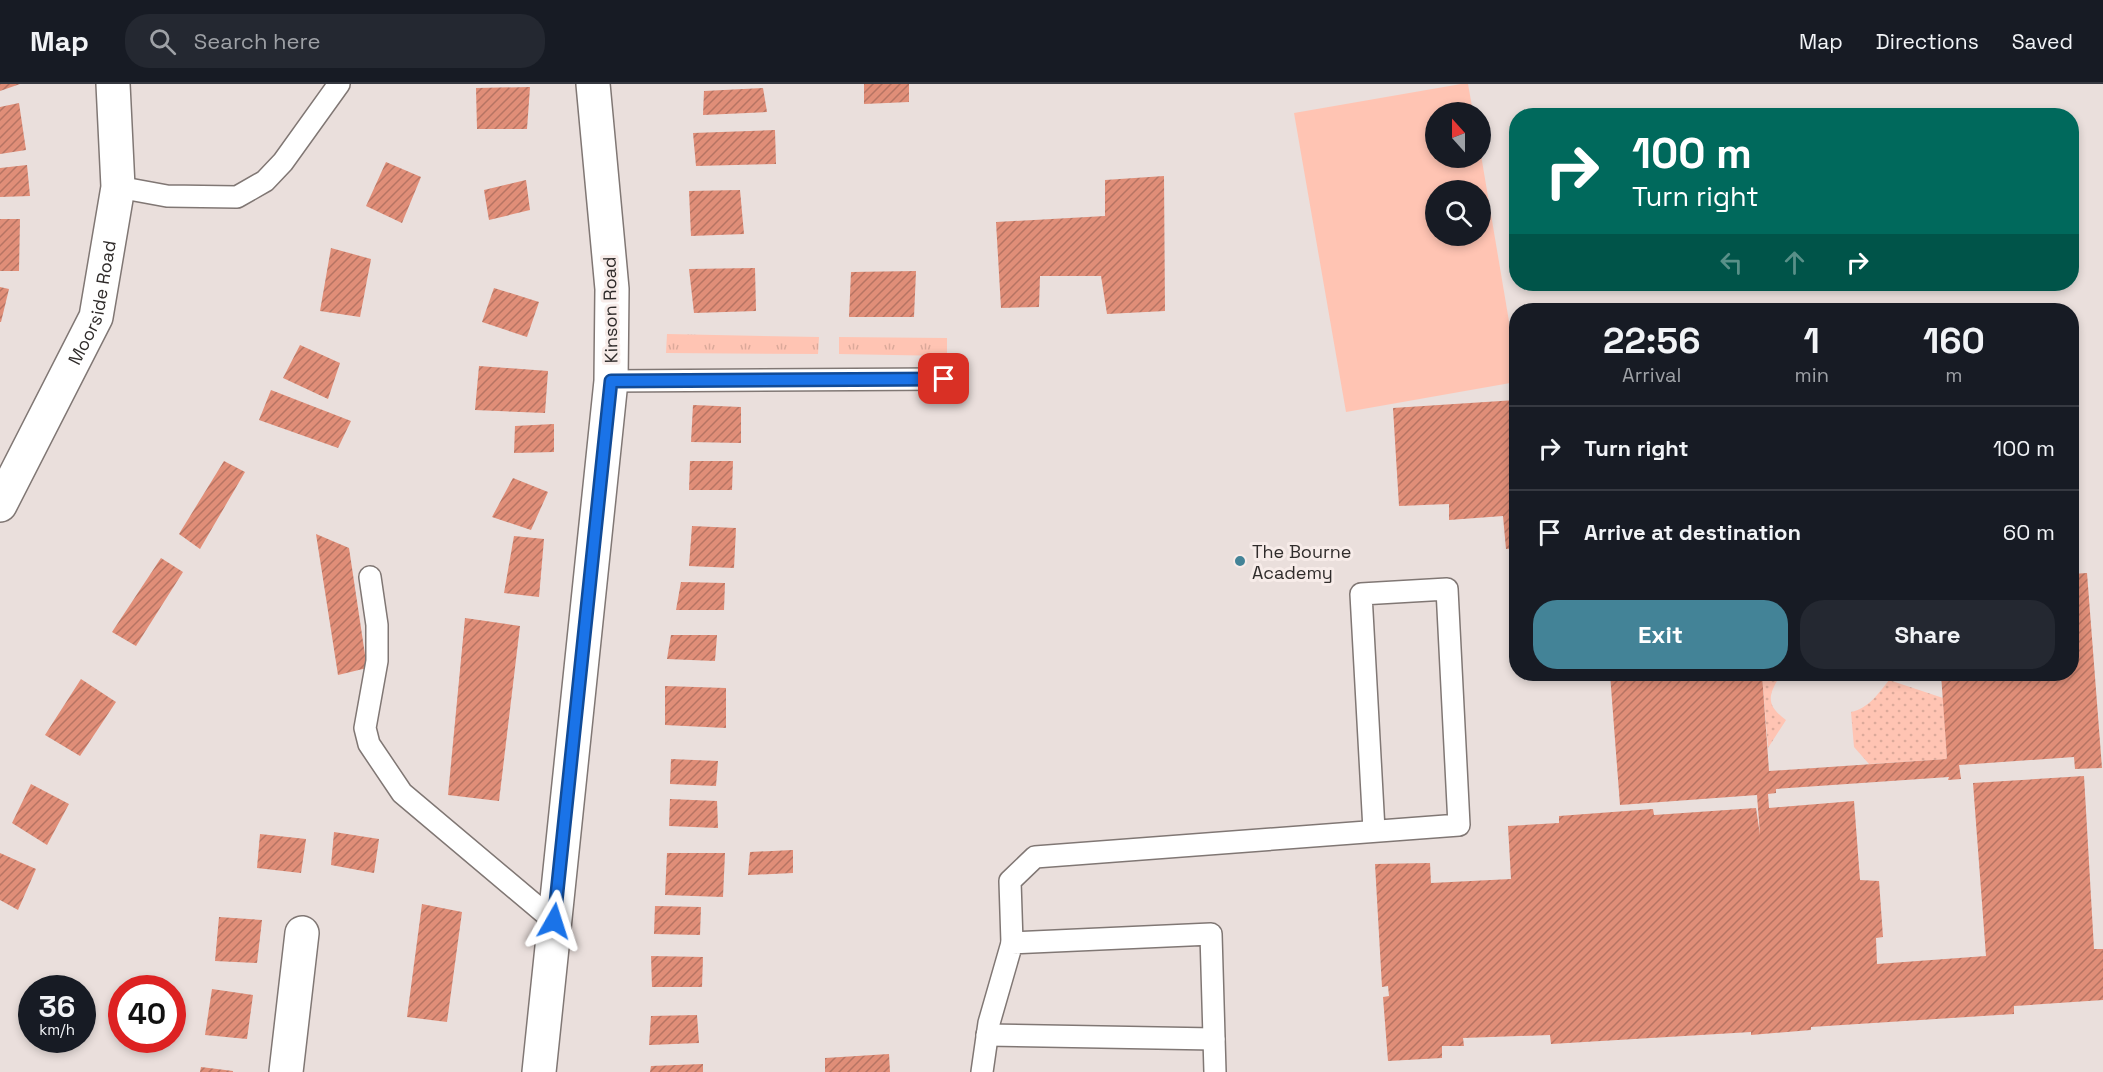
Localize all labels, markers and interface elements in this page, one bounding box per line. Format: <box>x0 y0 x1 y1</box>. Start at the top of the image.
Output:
search box <box>125 14 545 68</box>
text: Map <box>30 23 89 59</box>
icon: search <box>146 25 179 58</box>
text: Search here <box>194 27 321 55</box>
text: Map <box>1799 28 1843 55</box>
text: Directions <box>1876 28 1979 55</box>
text: Saved <box>2012 28 2073 55</box>
north arrow <box>1425 102 1491 168</box>
map controls <box>1425 102 1491 246</box>
text: 100 m <box>1632 127 1752 180</box>
icon: right <box>1533 132 1611 210</box>
text: Turn right <box>1632 179 1759 214</box>
button: search <box>1425 180 1491 246</box>
street label: Moorside Road <box>62 239 120 368</box>
icon: left <box>1715 246 1748 279</box>
icon: ahead <box>1778 246 1811 279</box>
icon: right <box>1841 246 1874 279</box>
street label: Kinson Road <box>598 256 622 364</box>
text: 22:56 <box>1603 318 1700 364</box>
text: 1 <box>1804 318 1820 364</box>
text: 160 <box>1923 318 1985 364</box>
pin <box>918 353 969 404</box>
icon: arrive <box>927 362 960 395</box>
text: Arrival <box>1622 362 1682 388</box>
text: min <box>1795 362 1829 388</box>
text: m <box>1945 362 1963 388</box>
icon: right <box>1533 432 1566 465</box>
text: Turn right <box>1584 434 1689 462</box>
text: 100 m <box>1993 434 2055 462</box>
icon: arrive <box>1533 516 1566 549</box>
text: Arrive at destination <box>1584 518 1801 546</box>
text: 60 m <box>2003 518 2055 546</box>
place label: The Bourne Academy <box>1252 540 1351 584</box>
marker: The Bourne Academy <box>1233 554 1247 568</box>
button: Exit <box>1533 600 1788 669</box>
button: Share <box>1800 600 2055 669</box>
position arrow <box>522 889 586 953</box>
speed limit sign: 40 <box>108 975 186 1053</box>
text: 36 <box>39 987 75 1026</box>
text: km/h <box>39 1020 75 1039</box>

